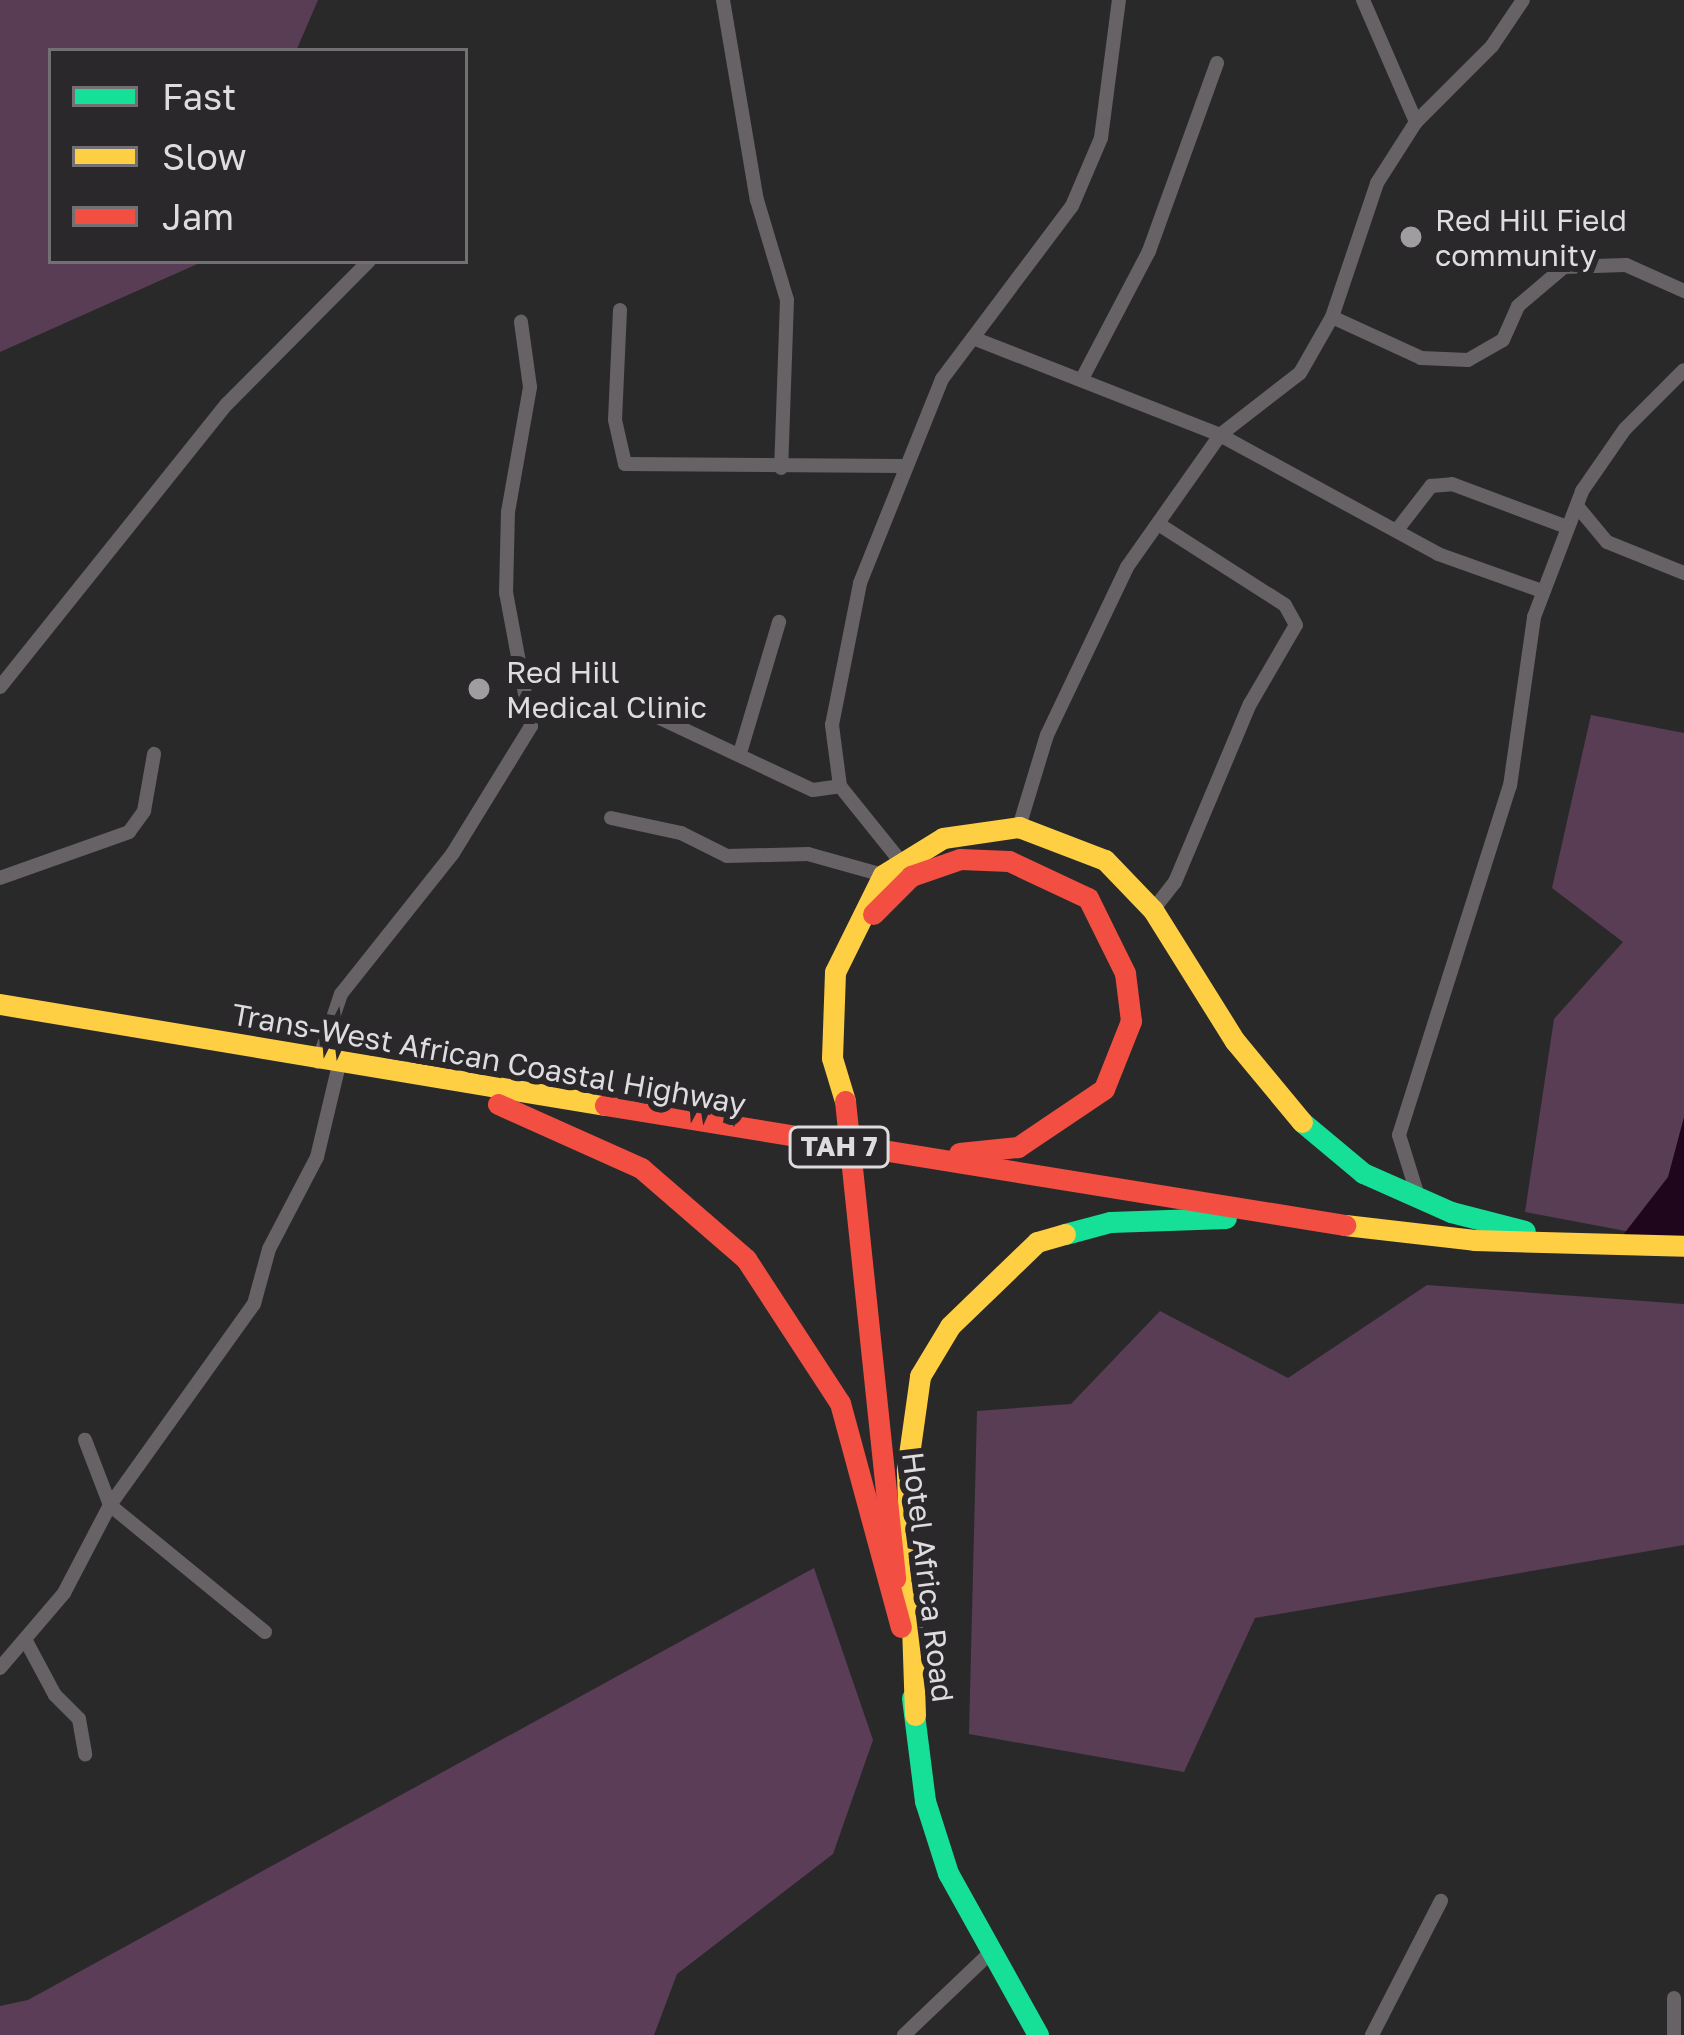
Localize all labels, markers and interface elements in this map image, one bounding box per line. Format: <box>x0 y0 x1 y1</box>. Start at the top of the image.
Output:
legend <box>48 48 468 264</box>
text: Fast <box>162 75 237 118</box>
text: Slow <box>162 135 247 178</box>
text: Jam <box>162 195 234 238</box>
place label: Red Hill Field community <box>1435 202 1627 272</box>
marker: Red Hill Field community <box>1398 224 1424 250</box>
place label: Red Hill Medical Clinic <box>506 654 707 724</box>
marker: Red Hill Medical Clinic <box>463 673 495 705</box>
street label: Trans-West African Coastal Highway <box>229 996 749 1122</box>
road number: TAH 7 <box>788 1126 890 1168</box>
street label: Hotel Africa Road <box>895 1450 961 1704</box>

